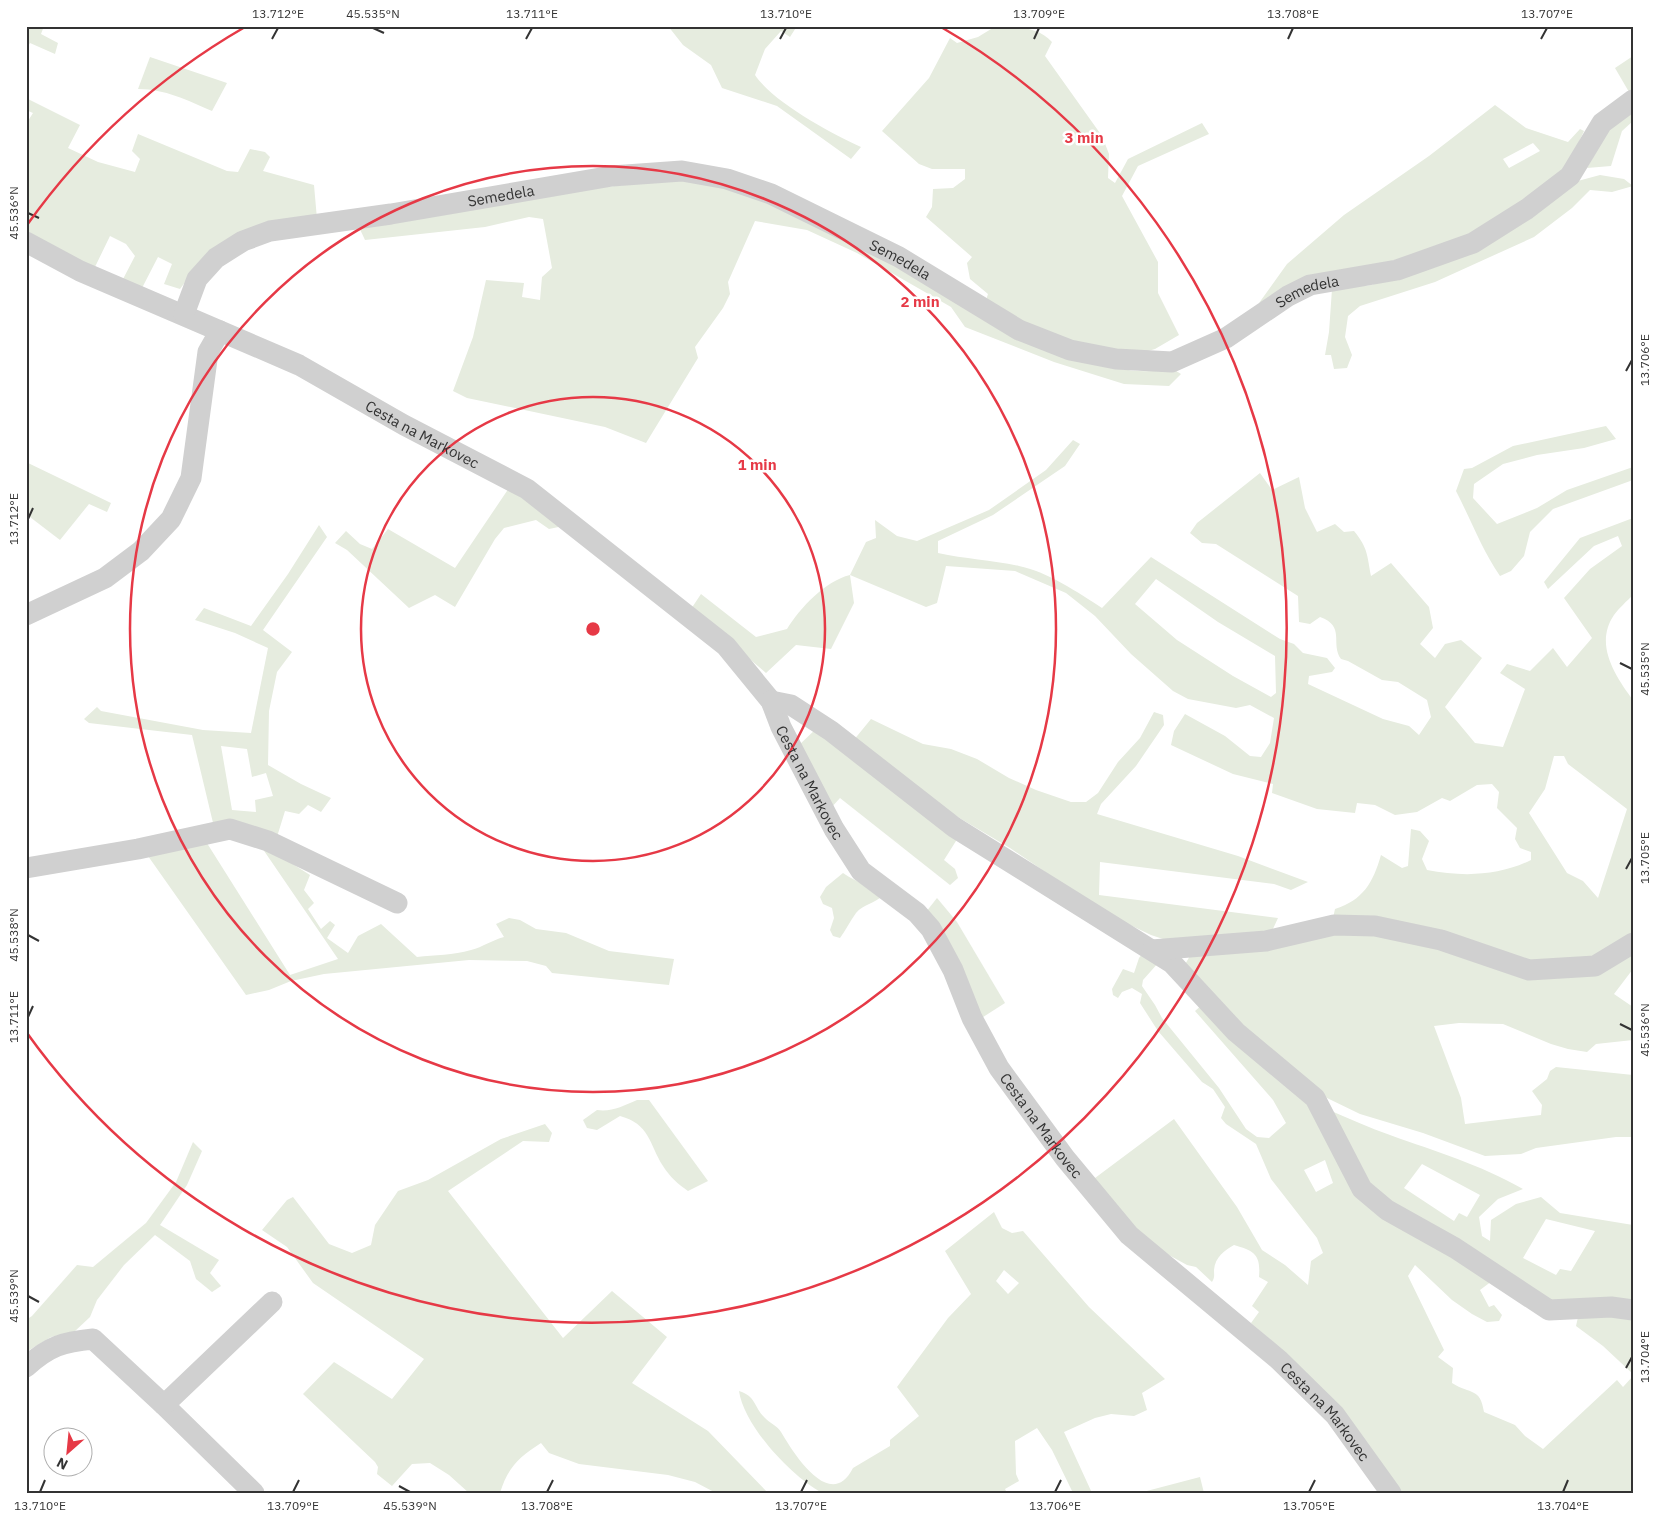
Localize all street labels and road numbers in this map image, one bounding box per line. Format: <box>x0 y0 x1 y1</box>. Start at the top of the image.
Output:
street label: Semedela <box>466 180 536 210</box>
street label: Semedela <box>867 235 935 284</box>
street label: Semedela <box>1271 271 1340 312</box>
street label: Cesta na Markovec <box>362 396 483 472</box>
street label: Cesta na Markovec <box>772 722 848 843</box>
street label: Cesta na Markovec <box>996 1069 1087 1182</box>
street label: Cesta na Markovec <box>1277 1357 1374 1465</box>

